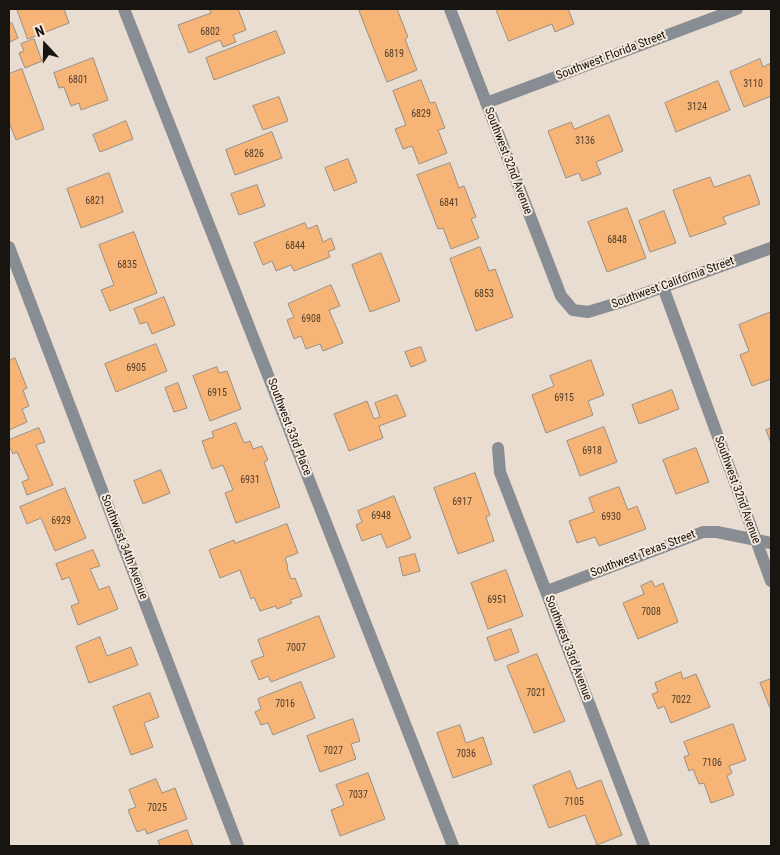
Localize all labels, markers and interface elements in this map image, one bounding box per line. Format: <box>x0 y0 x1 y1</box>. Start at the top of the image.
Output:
north arrow <box>20 20 70 70</box>
text: N <box>33 22 46 40</box>
house number: 6802 <box>200 26 220 38</box>
street label: Southwest Florida Street <box>554 28 668 84</box>
house number: 6819 <box>384 48 404 60</box>
house number: 6801 <box>68 74 88 86</box>
house number: 3110 <box>743 78 763 90</box>
house number: 3124 <box>687 101 707 113</box>
street label: Southwest 32nd Avenue <box>481 105 535 217</box>
house number: 6829 <box>411 108 431 120</box>
house number: 3136 <box>575 135 595 147</box>
house number: 6826 <box>244 148 264 160</box>
house number: 6821 <box>85 195 105 207</box>
house number: 6841 <box>439 197 459 209</box>
house number: 6848 <box>607 234 627 246</box>
house number: 6844 <box>285 240 305 252</box>
street label: Southwest California Street <box>610 254 736 312</box>
house number: 6835 <box>117 259 137 271</box>
house number: 6853 <box>474 288 494 300</box>
house number: 6908 <box>301 313 321 325</box>
house number: 6905 <box>126 362 146 374</box>
street label: Southwest 33rd Place <box>264 376 314 478</box>
house number: 6915 <box>207 387 227 399</box>
house number: 6915 <box>554 392 574 404</box>
street label: Southwest 32nd Avenue <box>711 434 763 546</box>
house number: 6918 <box>582 445 602 457</box>
house number: 6931 <box>240 474 260 486</box>
street label: Southwest 34th Avenue <box>97 493 151 601</box>
house number: 6917 <box>452 496 472 508</box>
house number: 6948 <box>371 510 391 522</box>
house number: 6930 <box>601 511 621 523</box>
house number: 6929 <box>51 515 71 527</box>
street label: Southwest Texas Street <box>588 527 698 581</box>
street label: Southwest 33rd Avenue <box>541 593 595 703</box>
house number: 6951 <box>487 594 507 606</box>
house number: 7008 <box>641 606 661 618</box>
house number: 7007 <box>286 642 306 654</box>
house number: 7021 <box>526 687 546 699</box>
house number: 7022 <box>671 694 691 706</box>
house number: 7016 <box>275 698 295 710</box>
house number: 7027 <box>323 745 343 757</box>
house number: 7036 <box>456 748 476 760</box>
house number: 7106 <box>702 757 722 769</box>
house number: 7037 <box>348 789 368 801</box>
house number: 7105 <box>564 796 584 808</box>
house number: 7025 <box>147 802 167 814</box>

